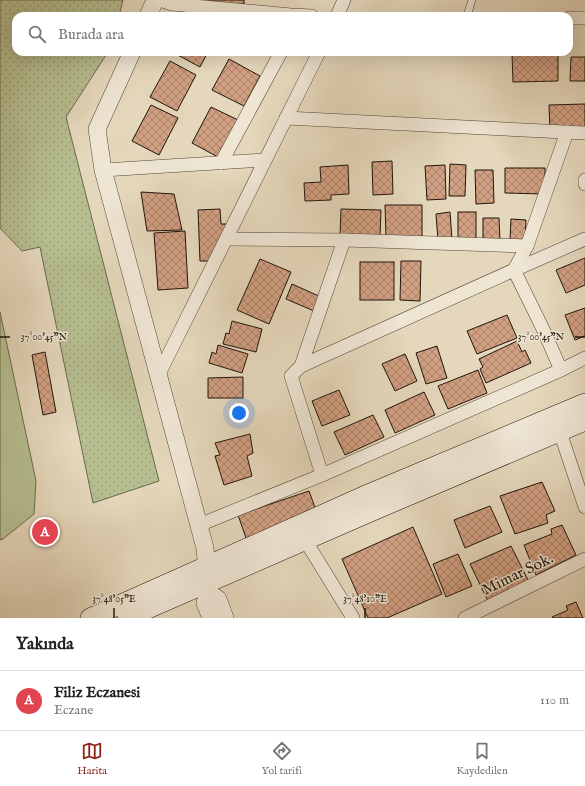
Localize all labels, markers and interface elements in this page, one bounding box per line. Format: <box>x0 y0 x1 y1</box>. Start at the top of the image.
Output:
search box <box>12 12 573 56</box>
icon: search <box>26 23 48 45</box>
text: Burada ara <box>58 25 124 44</box>
text: 37°00'45"N <box>21 331 67 344</box>
text: 37°00'45"N <box>518 331 564 344</box>
your location <box>229 403 249 423</box>
pin: A <box>32 517 58 547</box>
street label: Mimar Sok. <box>479 549 557 601</box>
text: 37°48'05"E <box>92 593 136 606</box>
text: 37°48'10"E <box>343 593 387 606</box>
text: Yakında <box>16 634 74 655</box>
text: Filiz Eczanesi <box>54 683 140 702</box>
text: A <box>25 692 33 709</box>
text: 110 m <box>540 692 569 709</box>
text: Eczane <box>54 702 93 719</box>
tab: Harita <box>77 740 107 778</box>
tab: Yol tarifi <box>261 740 302 778</box>
tab: Kaydedilen <box>456 740 508 778</box>

